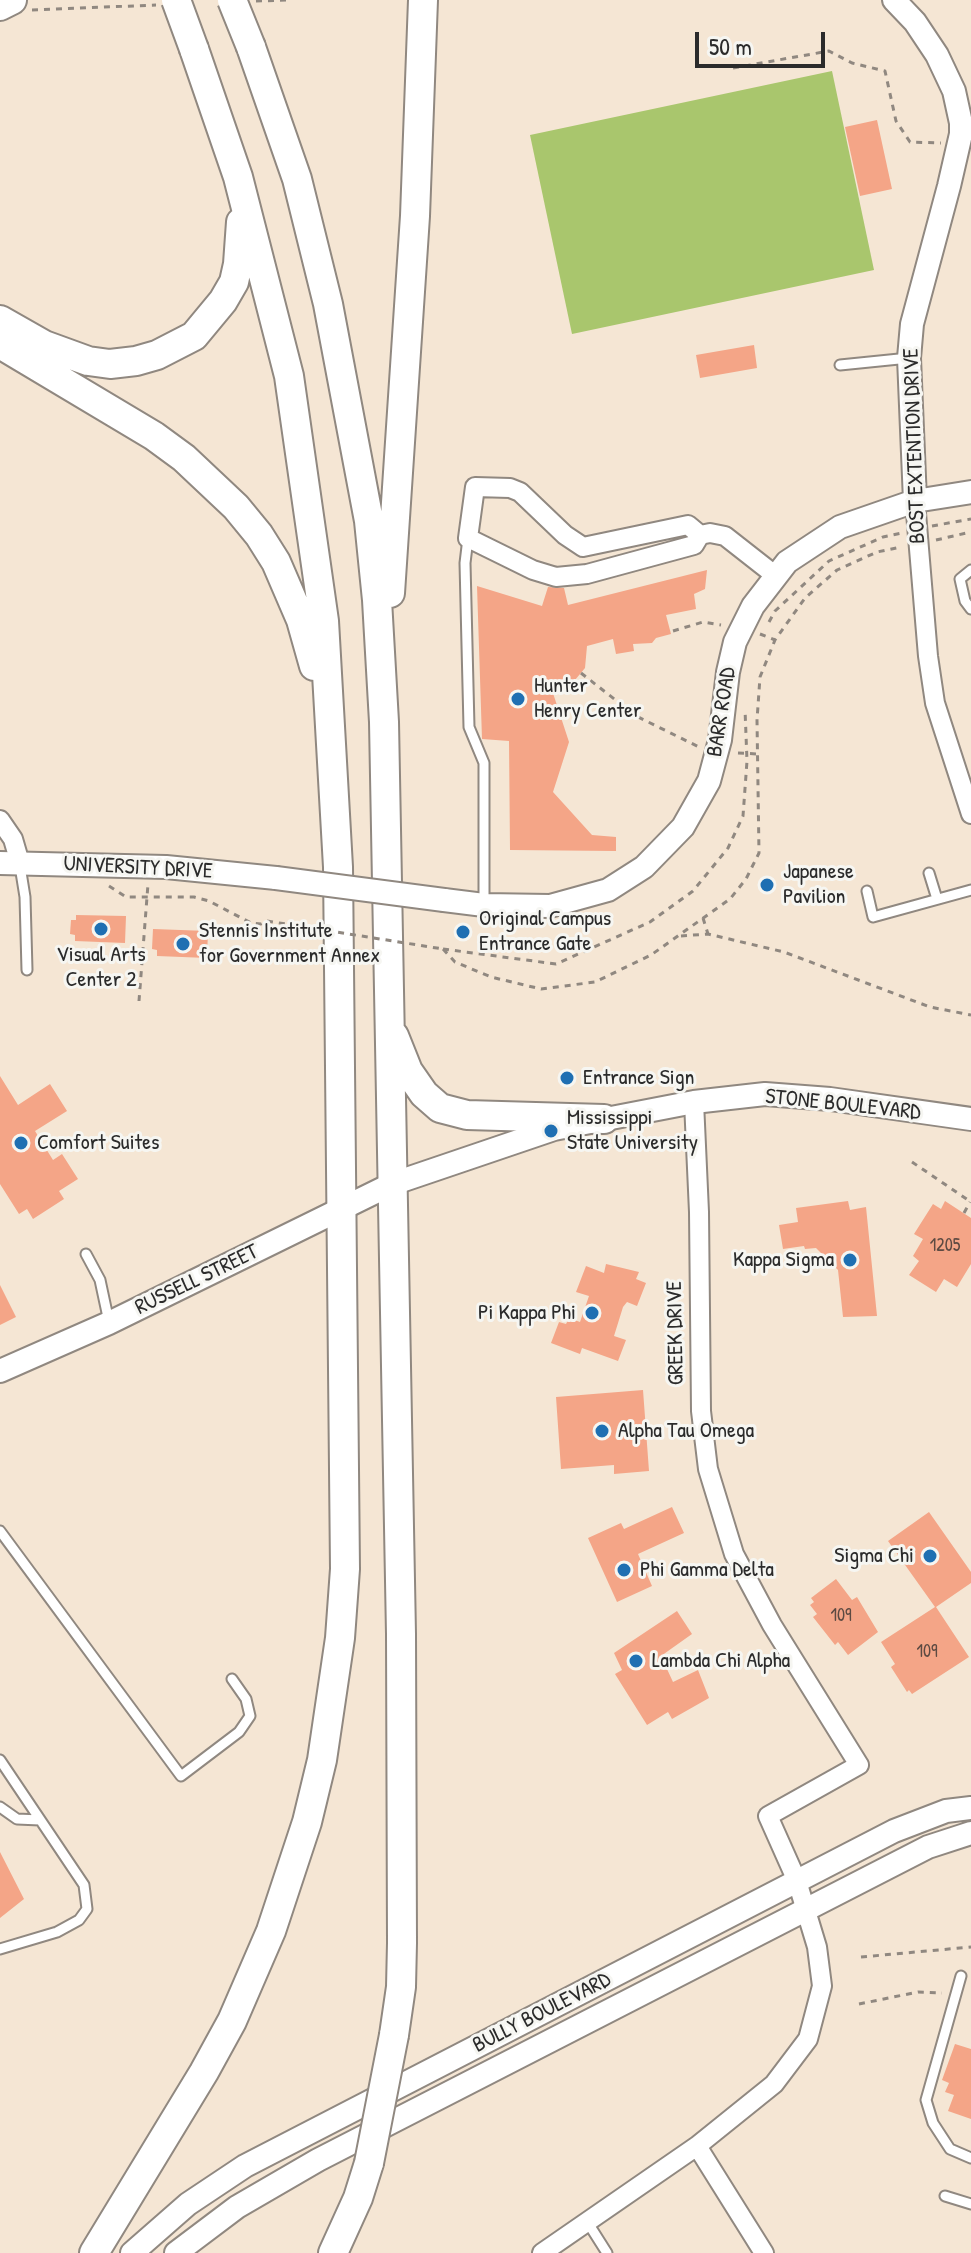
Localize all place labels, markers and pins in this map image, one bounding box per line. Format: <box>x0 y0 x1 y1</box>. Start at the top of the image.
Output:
place label: Hunter Henry Center <box>534 673 641 724</box>
marker: Hunter Henry Center <box>509 690 527 708</box>
place label: Japanese Pavilion <box>783 859 854 910</box>
marker: Japanese Pavilion <box>758 876 776 894</box>
place label: Original Campus Entrance Gate <box>479 906 611 958</box>
place label: Stennis Institute for Government Annex <box>199 918 380 970</box>
marker: Visual Arts Center 2 <box>92 920 110 938</box>
marker: Original Campus Entrance Gate <box>454 923 472 941</box>
marker: Stennis Institute for Government Annex <box>174 935 192 953</box>
place label: Visual Arts Center 2 <box>56 942 146 994</box>
place label: Entrance Sign <box>583 1065 694 1091</box>
marker: Entrance Sign <box>558 1069 576 1087</box>
place label: Mississippi State University <box>567 1105 698 1156</box>
marker: Mississippi State University <box>542 1122 560 1140</box>
place label: Comfort Suites <box>37 1130 159 1156</box>
marker: Comfort Suites <box>12 1134 30 1152</box>
place label: Kappa Sigma <box>733 1247 834 1273</box>
marker: Kappa Sigma <box>841 1251 859 1269</box>
place label: Pi Kappa Phi <box>478 1300 576 1326</box>
marker: Pi Kappa Phi <box>583 1304 601 1322</box>
place label: Alpha Tau Omega <box>618 1418 754 1444</box>
marker: Alpha Tau Omega <box>593 1422 611 1440</box>
place label: Sigma Chi <box>834 1543 914 1569</box>
marker: Sigma Chi <box>921 1547 939 1565</box>
place label: Phi Gamma Delta <box>640 1557 774 1583</box>
marker: Phi Gamma Delta <box>615 1561 633 1579</box>
place label: Lambda Chi Alpha <box>652 1648 790 1674</box>
marker: Lambda Chi Alpha <box>627 1652 645 1670</box>

